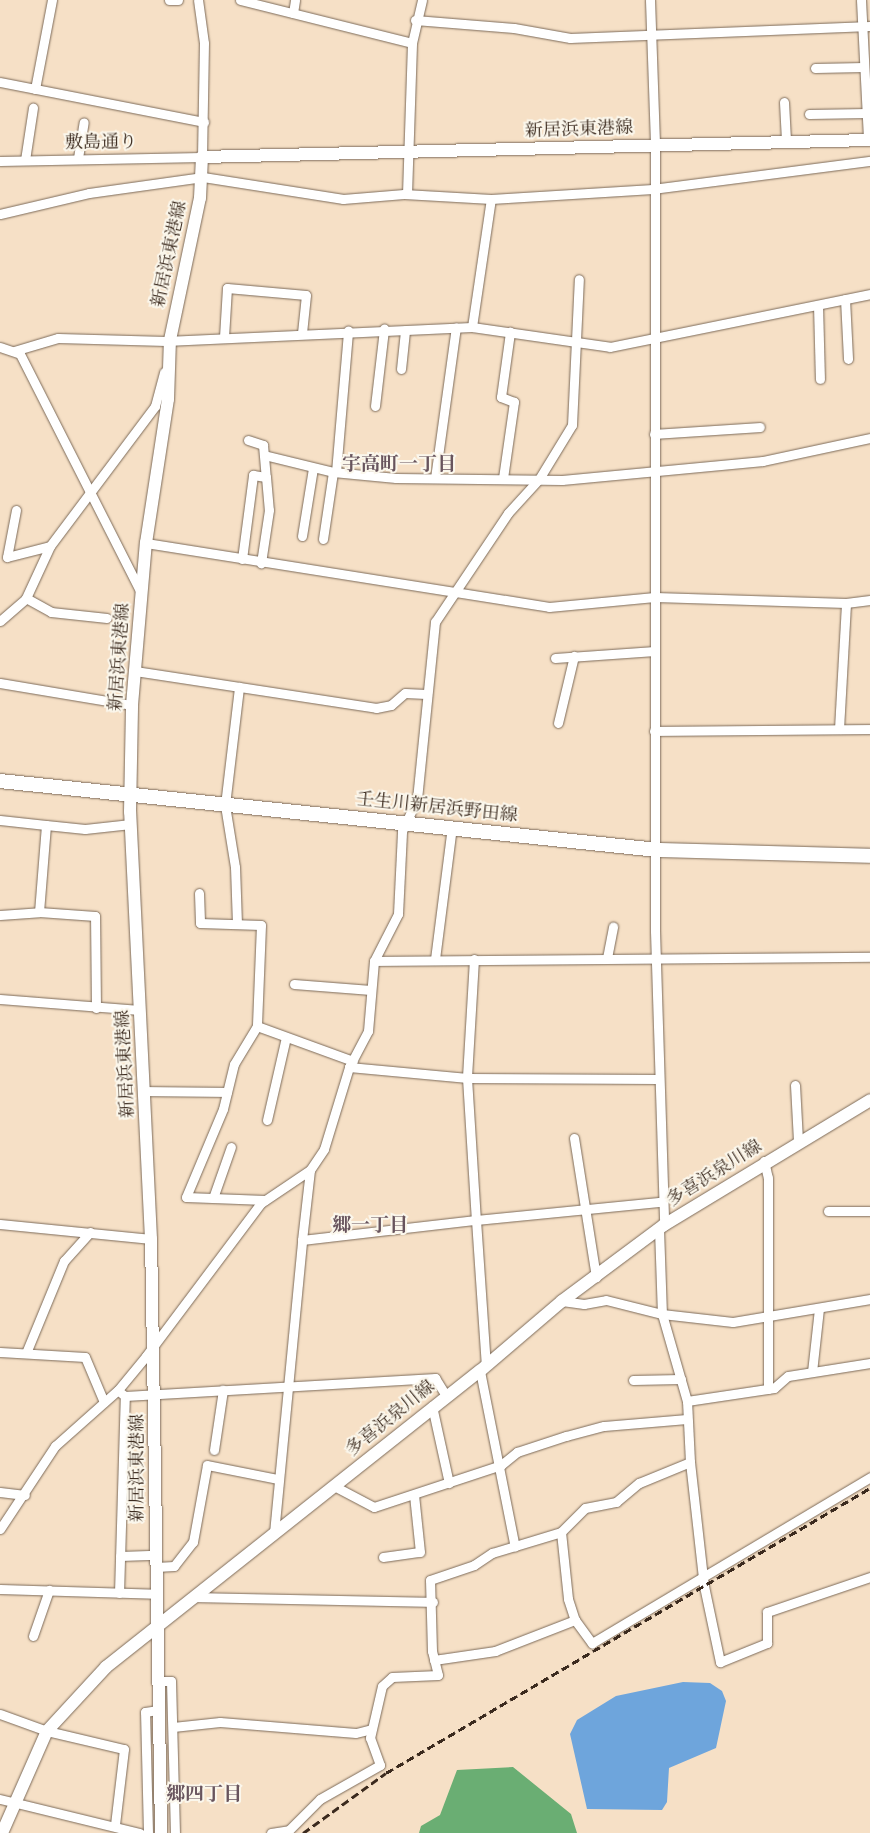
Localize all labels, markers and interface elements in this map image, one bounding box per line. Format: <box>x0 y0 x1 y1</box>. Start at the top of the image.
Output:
street label: 新居浜東港線 <box>525 116 633 142</box>
street label: 敷島通り <box>65 131 137 153</box>
street label: 新居浜東港線 <box>147 199 191 309</box>
district label: 宇高町一丁目 <box>342 454 456 476</box>
street label: 新居浜東港線 <box>104 602 134 712</box>
street label: 壬生川新居浜野田線 <box>355 788 519 826</box>
street label: 新居浜東港線 <box>111 1010 139 1118</box>
street label: 多喜浜泉川線 <box>662 1135 766 1211</box>
district label: 郷一丁目 <box>332 1215 408 1237</box>
street label: 多喜浜泉川線 <box>341 1376 439 1460</box>
street label: 新居浜東港線 <box>126 1414 148 1522</box>
district label: 郷四丁目 <box>166 1784 242 1806</box>

